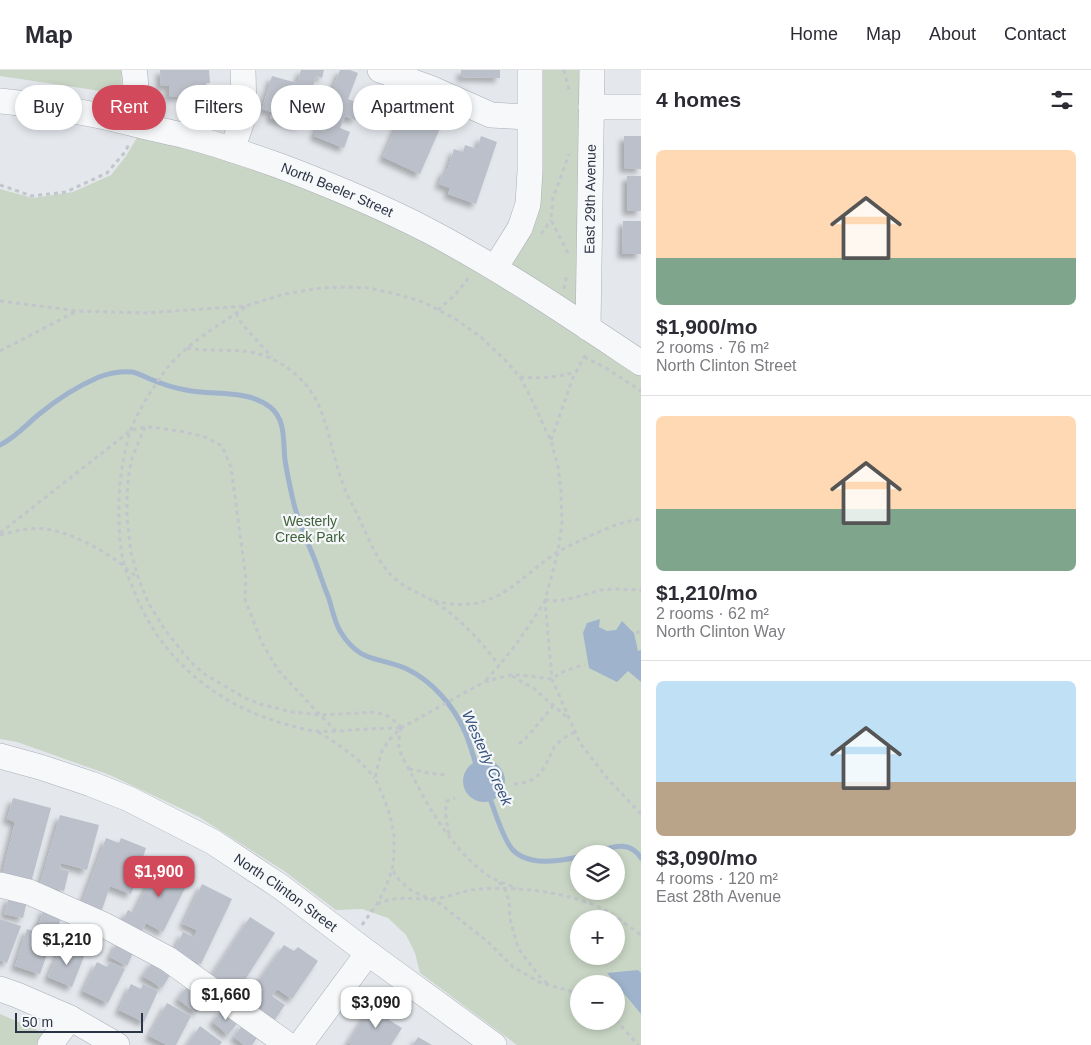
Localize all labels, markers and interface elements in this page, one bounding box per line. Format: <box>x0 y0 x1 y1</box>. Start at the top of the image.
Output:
text: Map <box>25 21 73 48</box>
text: Home <box>790 24 838 44</box>
text: Map <box>866 24 901 44</box>
text: About <box>929 24 976 44</box>
text: Contact <box>1004 24 1066 44</box>
chip: Buy <box>15 85 82 130</box>
chip: Rent <box>92 85 166 130</box>
chip: Filters <box>176 85 261 130</box>
chip: New <box>271 85 343 130</box>
chip: Apartment <box>353 85 472 130</box>
icon: filters <box>1048 86 1076 114</box>
text: 4 homes <box>656 88 741 111</box>
street label: East 29th Avenue <box>581 144 599 254</box>
street label: North Beeler Street <box>279 159 396 220</box>
icon: home <box>821 183 911 273</box>
text: $1,900/mo <box>656 315 758 338</box>
text: 2 rooms · 76 m² <box>656 339 769 356</box>
text: North Clinton Street <box>656 357 797 374</box>
icon: home <box>821 448 911 538</box>
park label: Westerly Creek Park <box>275 513 346 545</box>
text: $1,210/mo <box>656 581 758 604</box>
text: 2 rooms · 62 m² <box>656 605 769 622</box>
text: North Clinton Way <box>656 623 785 640</box>
water label: Westerly Creek <box>459 708 517 809</box>
icon: home <box>821 713 911 803</box>
map controls <box>570 845 625 1030</box>
button: layers <box>570 845 625 900</box>
text: $3,090/mo <box>656 846 758 869</box>
street label: North Clinton Street <box>231 850 341 935</box>
pin: $1,900 <box>118 856 200 898</box>
text: $1,900 <box>135 863 183 880</box>
text: 4 rooms · 120 m² <box>656 870 778 887</box>
text: East 28th Avenue <box>656 888 781 905</box>
button: + <box>570 910 625 965</box>
pin: $1,210 <box>26 924 108 966</box>
text: $1,210 <box>43 931 91 948</box>
button: − <box>570 975 625 1030</box>
pin: $1,660 <box>185 978 267 1021</box>
text: $1,660 <box>202 986 250 1003</box>
pin: $3,090 <box>335 986 417 1029</box>
text: $3,090 <box>352 994 400 1011</box>
scale bar <box>15 1010 142 1033</box>
text: 50 m <box>22 1014 53 1030</box>

